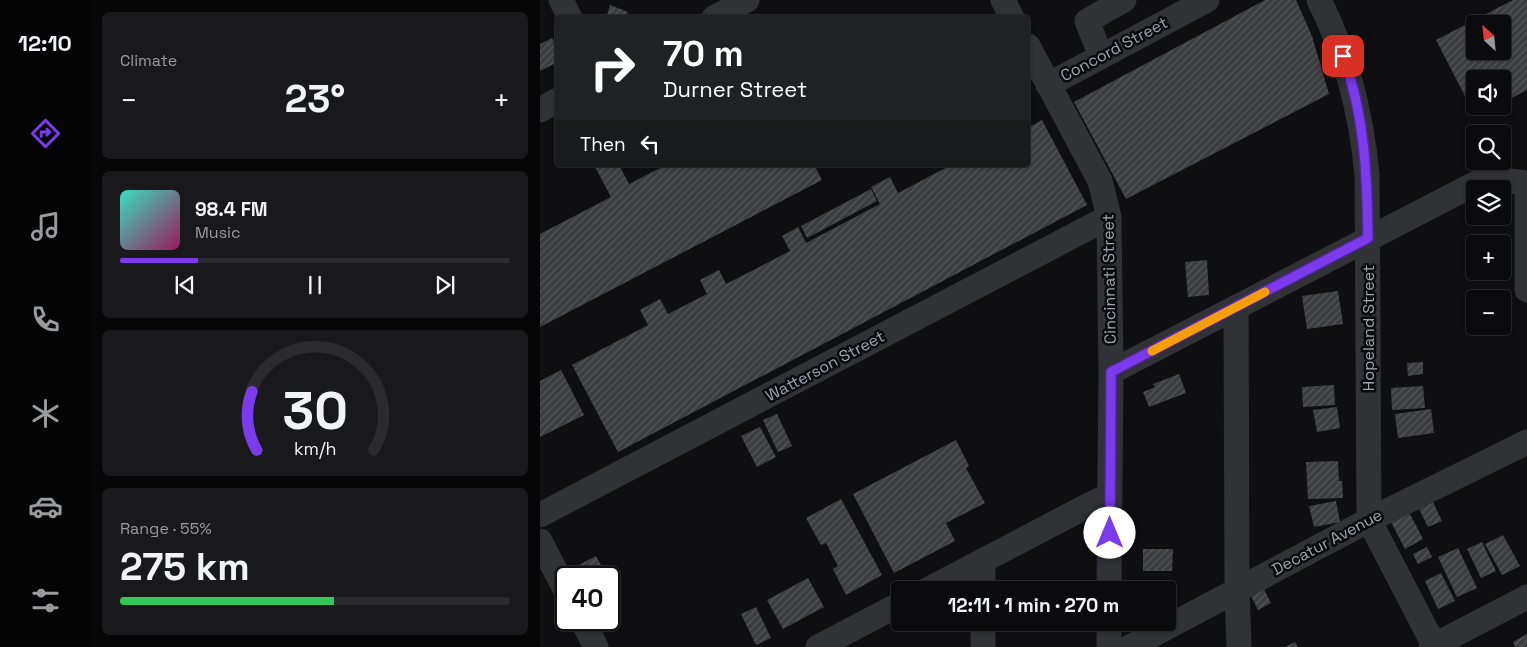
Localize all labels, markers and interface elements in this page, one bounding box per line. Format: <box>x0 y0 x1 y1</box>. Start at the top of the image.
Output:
street label: Concord Street <box>1057 12 1171 86</box>
north arrow <box>1466 15 1511 60</box>
map controls <box>1466 15 1511 335</box>
text: 12:10 <box>18 29 72 57</box>
text: 70 m <box>663 32 744 76</box>
icon: right <box>580 35 645 100</box>
pin <box>1322 35 1364 77</box>
icon: arrive <box>1329 42 1357 70</box>
text: Climate <box>120 50 177 71</box>
button: sound <box>1466 70 1511 115</box>
text: 23° <box>285 75 345 123</box>
text: Durner Street <box>663 75 807 103</box>
text: − <box>120 82 137 118</box>
text: + <box>493 82 510 118</box>
icon: directions <box>28 116 63 151</box>
button: search <box>1466 125 1511 170</box>
icon: left <box>636 130 664 158</box>
text: Then <box>580 132 626 157</box>
button: layers <box>1466 180 1511 225</box>
text: 98.4 FM <box>195 197 268 222</box>
icon: music <box>28 209 63 244</box>
street label: Cincinnati Street <box>1097 214 1121 344</box>
text: Music <box>195 222 241 243</box>
button: + <box>1466 235 1511 280</box>
street label: Hopeland Street <box>1358 265 1379 391</box>
icon: previous <box>171 271 199 299</box>
icon: pause <box>301 271 329 299</box>
icon: next <box>431 271 459 299</box>
button: − <box>1466 290 1511 335</box>
icon: phone <box>28 302 63 337</box>
street label: Watterson Street <box>762 326 888 406</box>
text: 30 <box>282 378 348 444</box>
icon: climate <box>28 396 63 431</box>
text: km/h <box>294 437 336 460</box>
icon: car <box>28 489 63 524</box>
street label: Decatur Avenue <box>1268 504 1386 580</box>
position arrow <box>1083 506 1135 558</box>
text: Range · 55% <box>120 518 212 539</box>
text: 275 km <box>120 543 250 591</box>
speed limit sign: 40 <box>555 566 620 631</box>
icon: filters <box>28 583 63 618</box>
text: 12:11 · 1 min · 270 m <box>948 593 1119 618</box>

